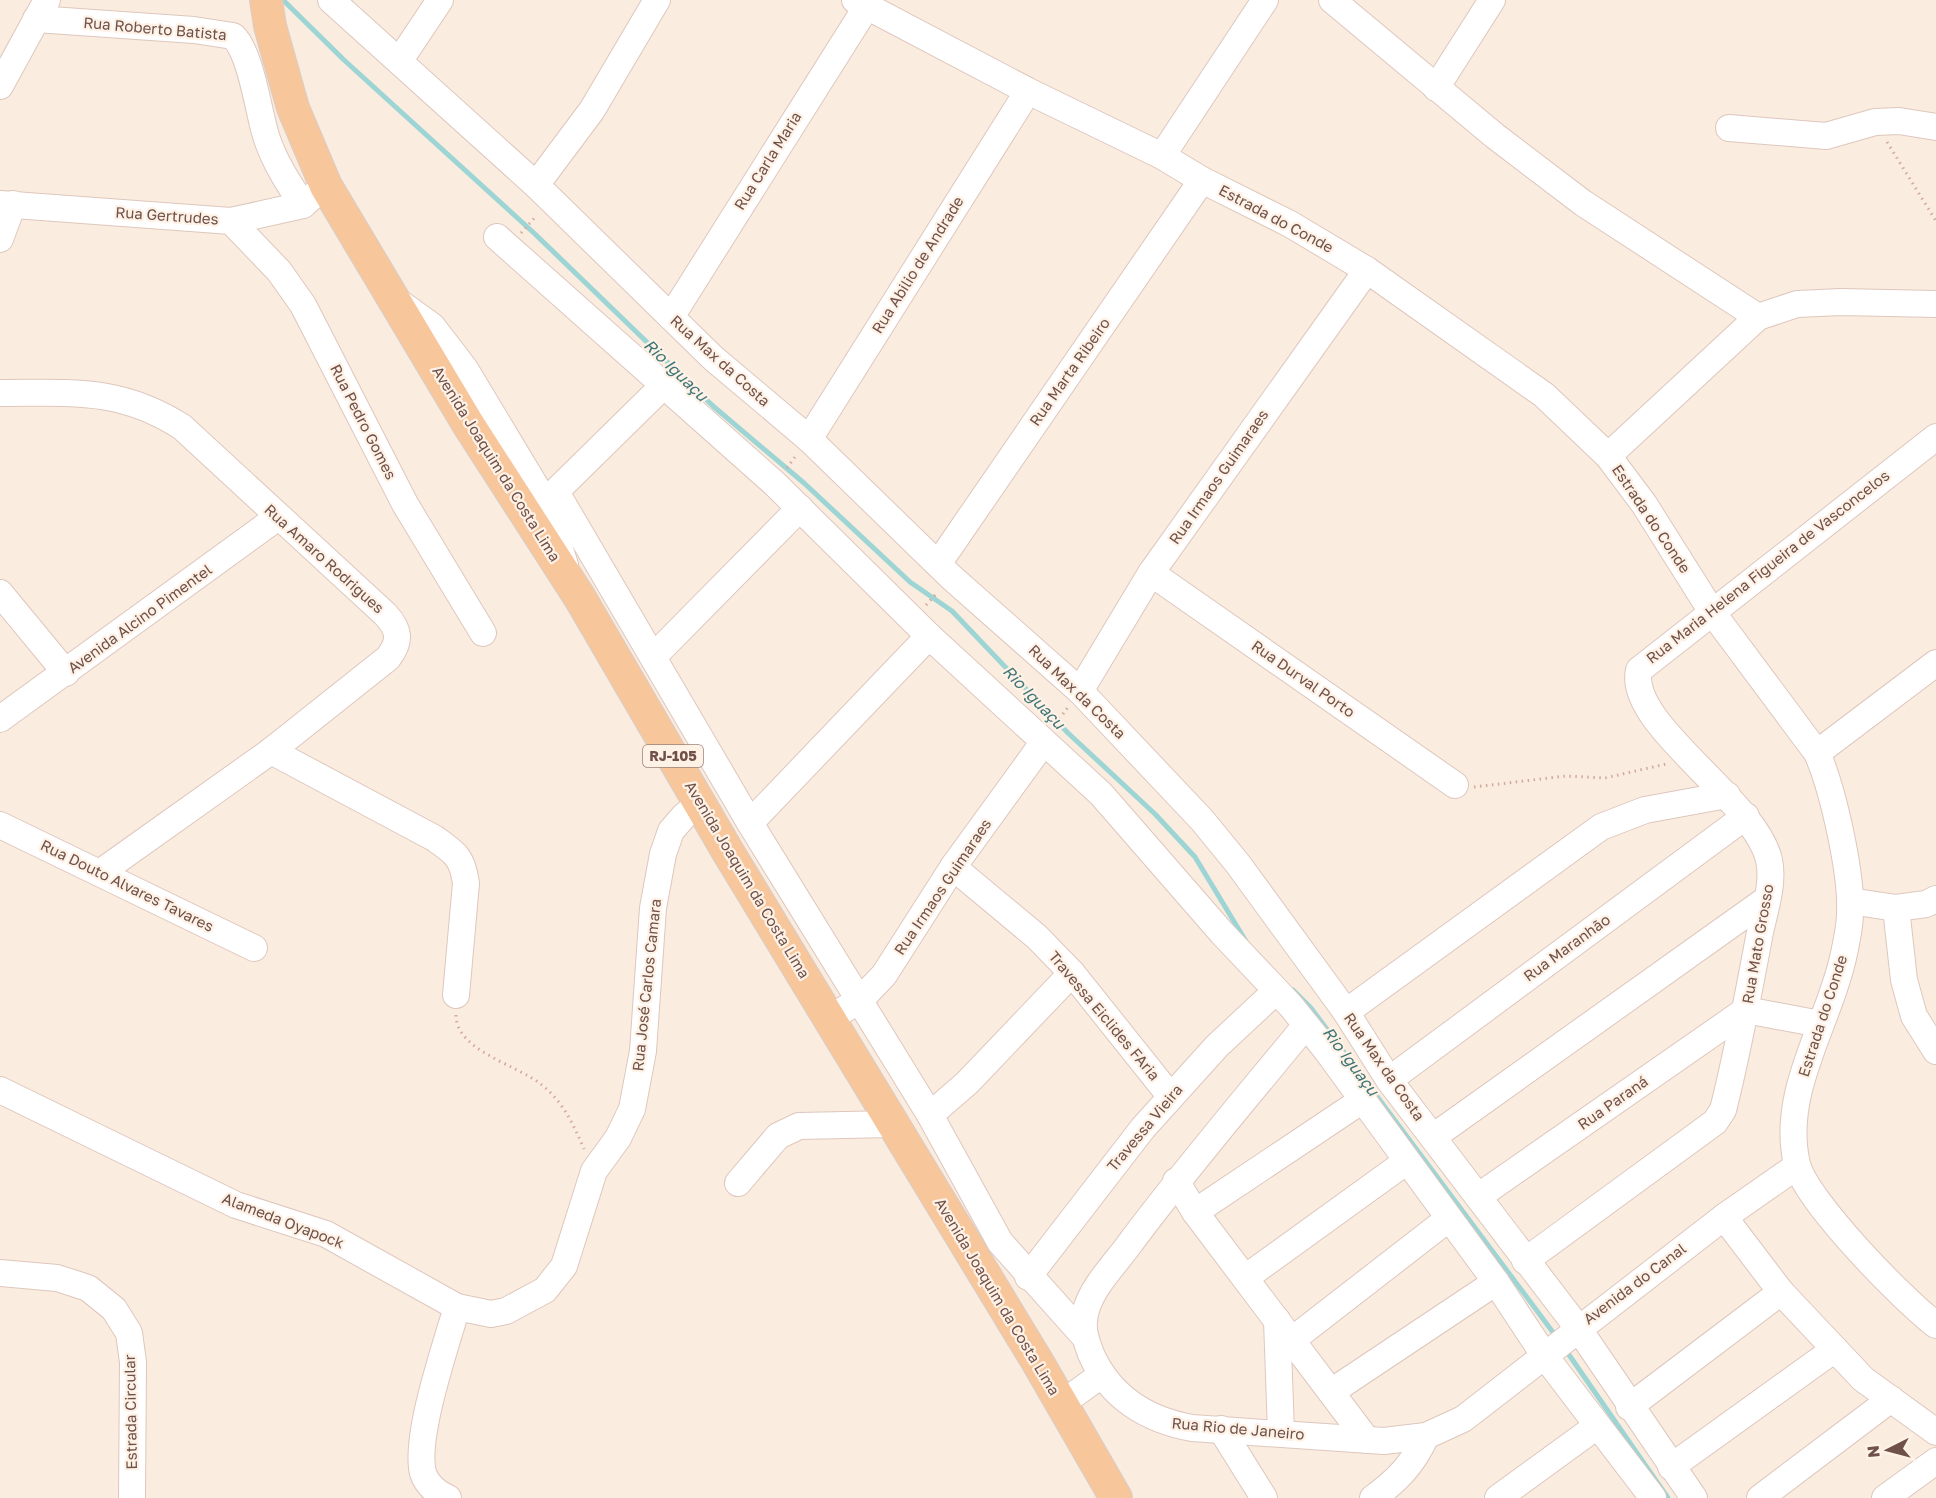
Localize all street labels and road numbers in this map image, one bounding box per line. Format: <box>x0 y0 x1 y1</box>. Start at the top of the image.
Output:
street label: Rua Roberto Batista <box>83 13 228 43</box>
street label: Rua Carla Maria <box>730 108 805 213</box>
street label: Estrada do Conde <box>1216 180 1337 256</box>
street label: Rua Abilio de Andrade <box>868 192 967 336</box>
street label: Rua Gertrudes <box>115 202 219 228</box>
street label: Rua Max da Costa <box>667 311 774 410</box>
street label: Rua Marta Ribeiro <box>1025 314 1113 429</box>
street label: Rua Pedro Gomes <box>327 361 401 482</box>
street label: Avenida Joaquim da Costa Lima <box>429 362 565 564</box>
street label: Rua Irmaos Guimaraes <box>1165 406 1272 547</box>
street label: Estrada do Conde <box>1609 461 1695 576</box>
street label: Rua Maria Helena Figueira de Vasconcelos <box>1642 466 1893 667</box>
street label: Rua Amaro Rodrigues <box>261 500 388 617</box>
street label: Avenida Alcino Pimentel <box>64 560 215 676</box>
street label: Rua Durval Porto <box>1248 636 1359 721</box>
street label: Rua Max da Costa <box>1026 640 1130 742</box>
road number: RJ-105 <box>643 745 703 767</box>
street label: Avenida Joaquim da Costa Lima <box>682 778 814 981</box>
street label: Rua Irmaos Guimaraes <box>890 815 995 958</box>
street label: Rua Douto Alvares Tavares <box>38 835 217 935</box>
street label: Rua Mato Grosso <box>1738 883 1776 1005</box>
street label: Rua José Carlos Camara <box>628 898 664 1072</box>
street label: Rua Maranhão <box>1520 910 1613 985</box>
street label: Travessa Eiclides FAria <box>1045 947 1164 1084</box>
street label: Estrada do Conde <box>1794 952 1850 1079</box>
street label: Rua Max da Costa <box>1341 1009 1429 1124</box>
street label: Rua Paraná <box>1574 1072 1651 1133</box>
street label: Travessa Vieira <box>1103 1080 1186 1174</box>
street label: Alameda Oyapock <box>220 1189 347 1252</box>
street label: Avenida Joaquim da Costa Lima <box>932 1195 1064 1398</box>
street label: Avenida do Canal <box>1580 1239 1689 1328</box>
street label: Estrada Circular <box>120 1354 140 1470</box>
street label: Rua Rio de Janeiro <box>1171 1413 1305 1443</box>

